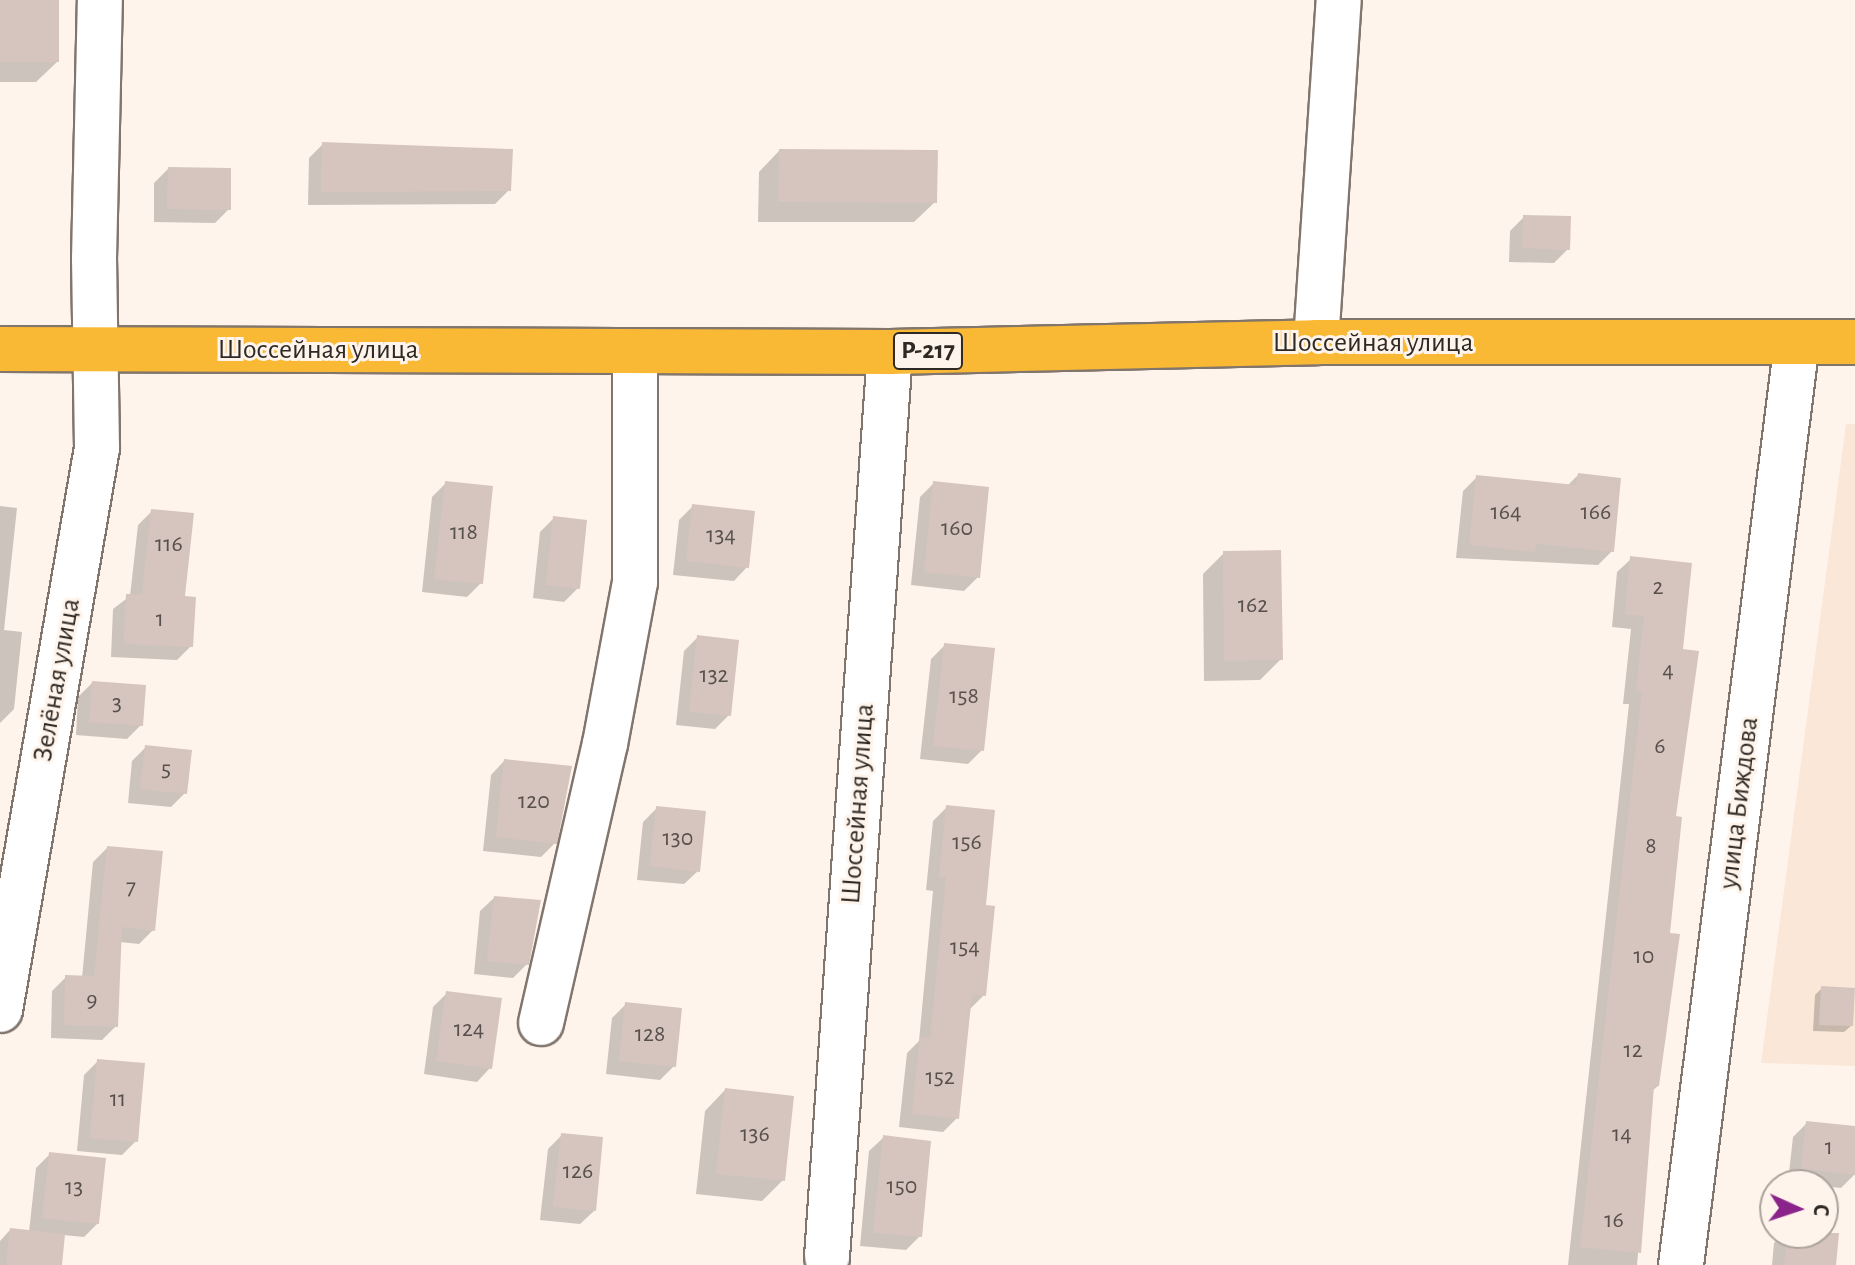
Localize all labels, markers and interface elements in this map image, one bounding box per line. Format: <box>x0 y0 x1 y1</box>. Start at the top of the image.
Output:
street label: Шоссейная улица <box>1273 326 1473 360</box>
road number: Р-217 <box>892 329 964 373</box>
street label: Шоссейная улица <box>218 333 418 367</box>
house number: 164 <box>1490 499 1522 527</box>
house number: 166 <box>1581 499 1611 527</box>
house number: 160 <box>941 515 973 543</box>
house number: 118 <box>450 519 478 547</box>
house number: 134 <box>706 522 736 550</box>
house number: 116 <box>155 531 183 559</box>
house number: 2 <box>1653 574 1663 602</box>
house number: 162 <box>1238 592 1268 620</box>
street label: Зелёная улица <box>26 596 88 764</box>
house number: 1 <box>156 606 164 634</box>
house number: 4 <box>1662 657 1674 685</box>
house number: 132 <box>699 662 729 690</box>
house number: 158 <box>949 683 979 711</box>
house number: 3 <box>112 690 122 718</box>
street label: Шоссейная улица <box>834 703 882 905</box>
street label: улица Биждова <box>1712 715 1766 891</box>
house number: 6 <box>1654 733 1666 761</box>
house number: 5 <box>161 756 171 784</box>
house number: 120 <box>518 788 550 816</box>
house number: 130 <box>663 825 693 853</box>
house number: 156 <box>952 829 982 857</box>
house number: 8 <box>1645 833 1657 861</box>
house number: 7 <box>126 874 136 902</box>
house number: 154 <box>950 934 980 962</box>
house number: 10 <box>1634 943 1654 971</box>
house number: 9 <box>86 987 98 1015</box>
house number: 124 <box>454 1016 484 1044</box>
house number: 128 <box>635 1021 665 1049</box>
house number: 12 <box>1623 1037 1643 1065</box>
house number: 152 <box>925 1064 955 1092</box>
house number: 11 <box>110 1086 126 1114</box>
house number: 136 <box>740 1121 770 1149</box>
house number: 14 <box>1612 1121 1632 1149</box>
house number: 1 <box>1825 1134 1833 1162</box>
house number: 126 <box>563 1158 593 1186</box>
north arrow <box>1759 1169 1839 1249</box>
house number: 150 <box>887 1173 917 1201</box>
house number: 13 <box>65 1174 83 1202</box>
text: С <box>1810 1203 1832 1217</box>
house number: 16 <box>1604 1207 1624 1235</box>

